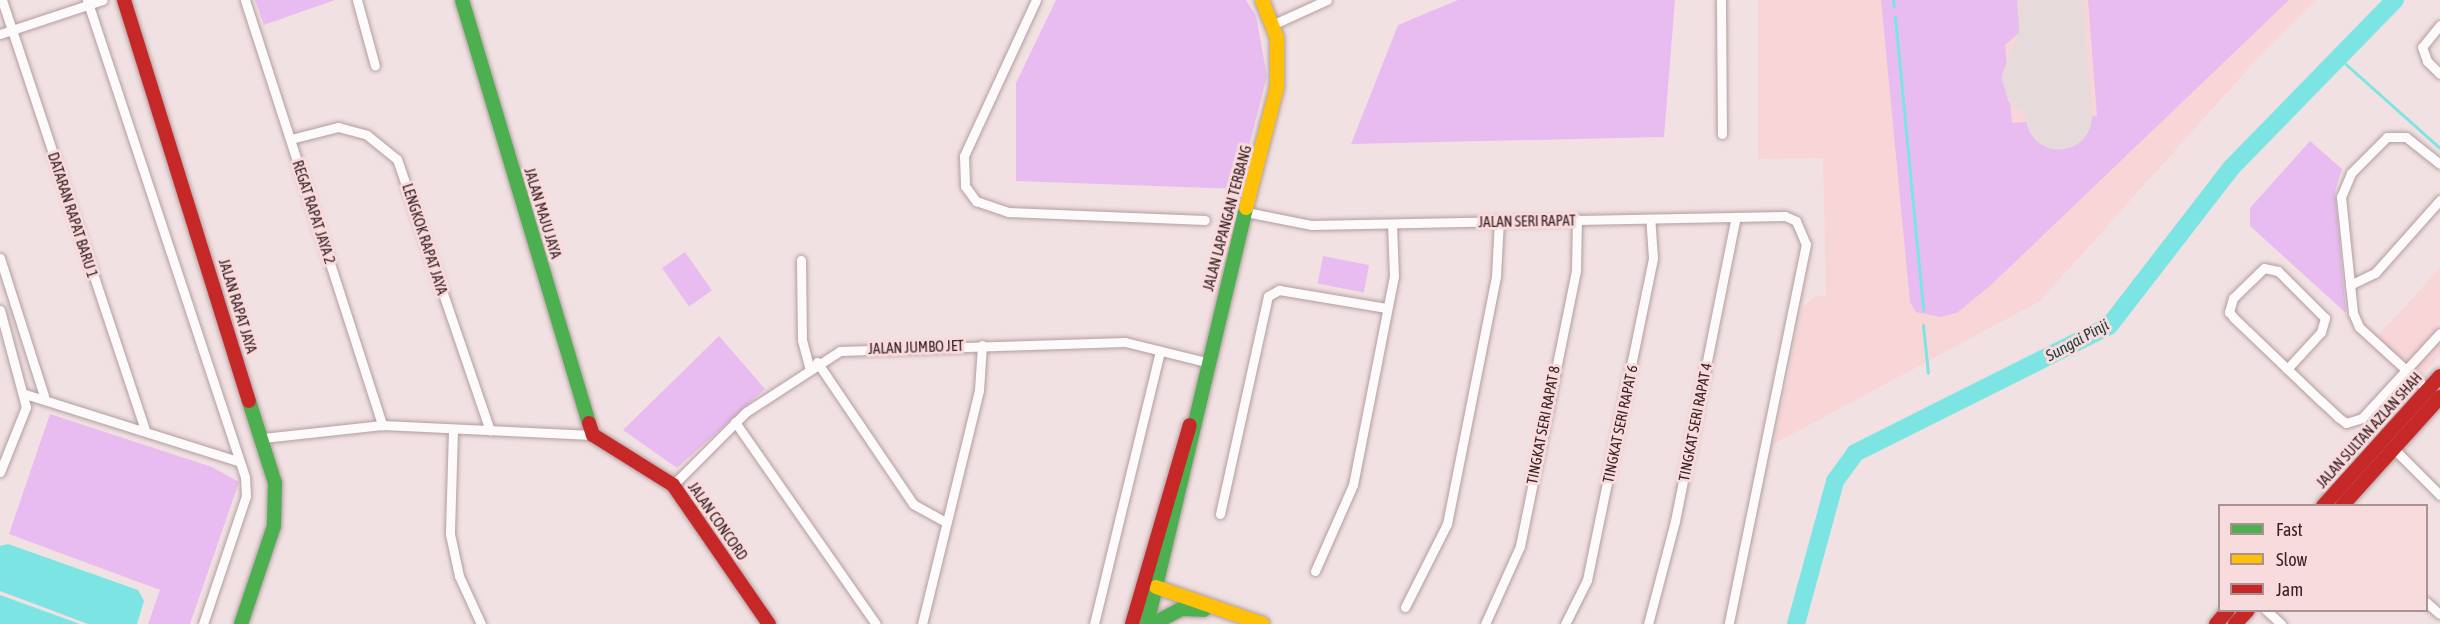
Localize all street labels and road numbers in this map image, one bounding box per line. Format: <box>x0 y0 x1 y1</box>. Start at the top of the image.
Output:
street label: JALAN LAPANGAN TERBANG <box>1199 143 1255 293</box>
street label: DATARAN RAPAT BARU 1 <box>44 150 102 280</box>
street label: REGAT RAPAT JAYA 2 <box>289 158 339 266</box>
street label: JALAN MAJU JAYA <box>521 165 565 261</box>
street label: LENGKOK RAPAT JAYA <box>399 181 451 297</box>
street label: JALAN SERI RAPAT <box>1478 211 1576 231</box>
street label: JALAN RAPAT JAYA <box>215 257 261 355</box>
street label: JALAN JUMBO JET <box>868 336 964 358</box>
street label: TINGKAT SERI RAPAT 4 <box>1675 361 1715 483</box>
street label: TINGKAT SERI RAPAT 6 <box>1599 363 1641 485</box>
street label: TINGKAT SERI RAPAT 8 <box>1523 364 1563 486</box>
street label: JALAN SULTAN AZLAN SHAH <box>2312 369 2426 491</box>
street label: JALAN CONCORD <box>684 478 752 564</box>

